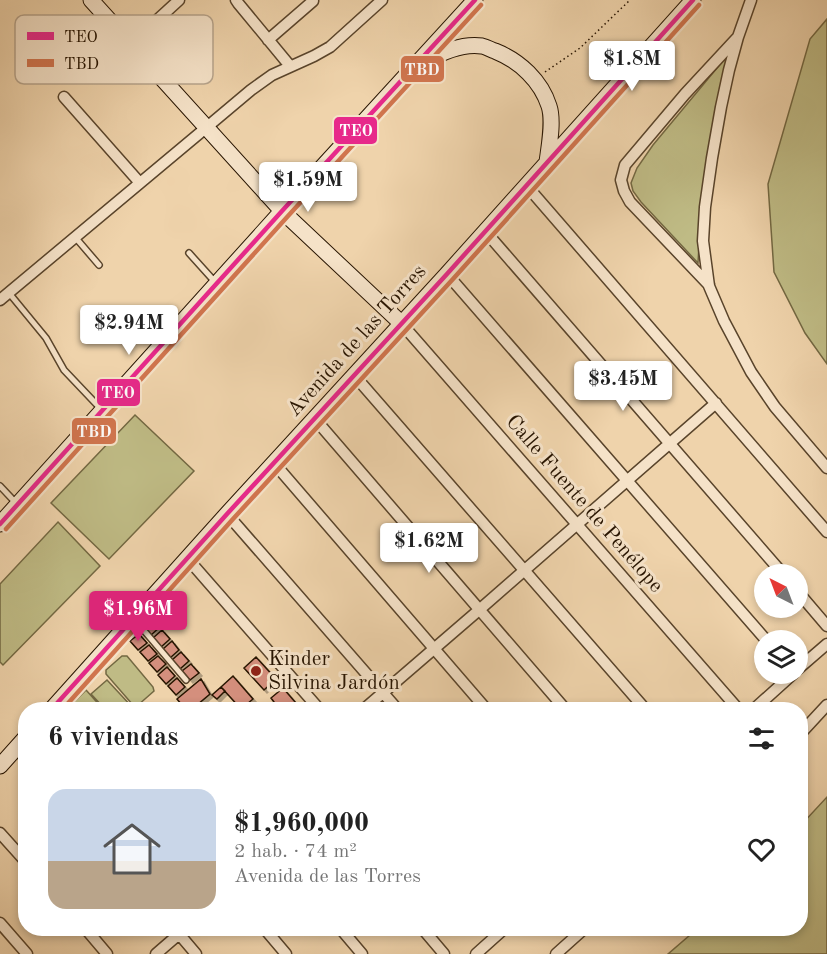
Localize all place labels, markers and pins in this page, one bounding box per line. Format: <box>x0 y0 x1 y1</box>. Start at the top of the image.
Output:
pin: $1.8M <box>590 41 674 92</box>
pin: $1.59M <box>259 162 357 213</box>
pin: $2.94M <box>80 305 178 356</box>
pin: $3.45M <box>574 361 672 412</box>
pin: $1.62M <box>380 523 478 574</box>
pin: $1.96M <box>89 591 187 642</box>
place label: Kinder Silvina Jardón <box>268 649 400 694</box>
marker: Kinder Silvina Jardón <box>249 664 263 678</box>

